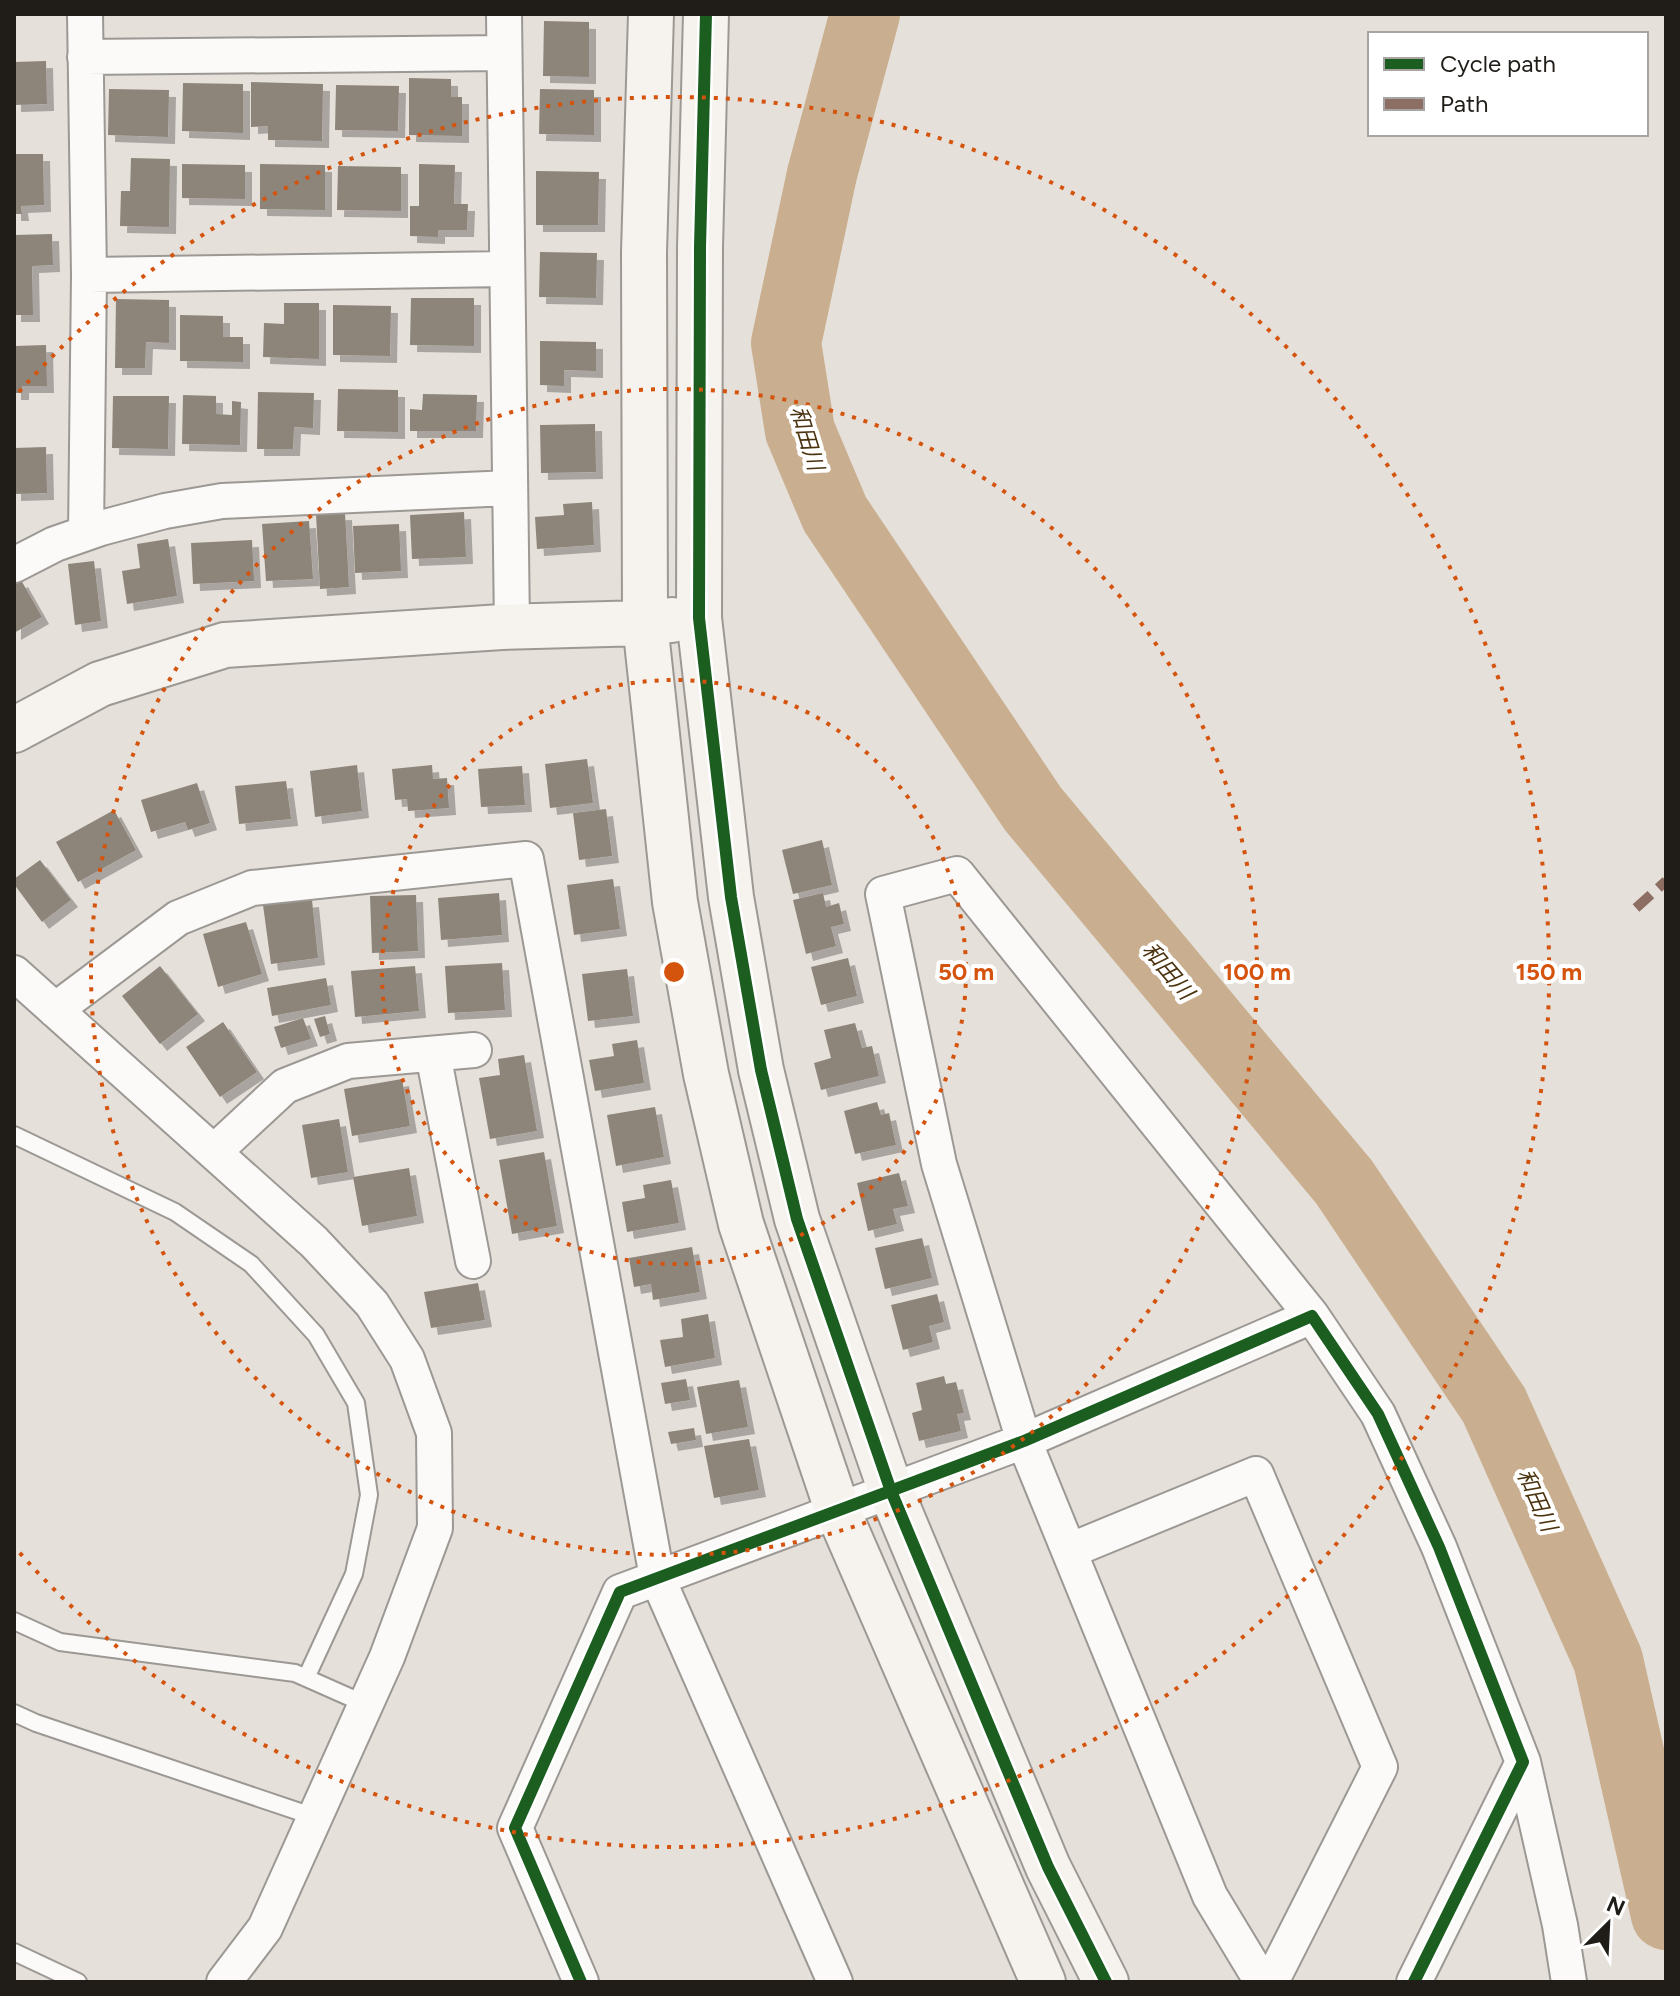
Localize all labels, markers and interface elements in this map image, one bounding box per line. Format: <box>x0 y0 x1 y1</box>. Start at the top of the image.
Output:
legend <box>1368 32 1648 136</box>
text: Cycle path <box>1440 49 1556 78</box>
text: Path <box>1440 89 1488 118</box>
water label: 和田川 <box>784 402 830 475</box>
water label: 和田川 <box>1136 937 1201 1006</box>
text: 50 m <box>938 957 994 986</box>
text: 100 m <box>1223 957 1291 986</box>
text: 150 m <box>1516 957 1582 986</box>
centre of rings <box>660 958 688 986</box>
water label: 和田川 <box>1511 1464 1564 1537</box>
north arrow <box>1568 1884 1648 1964</box>
text: N <box>1603 1890 1629 1922</box>

